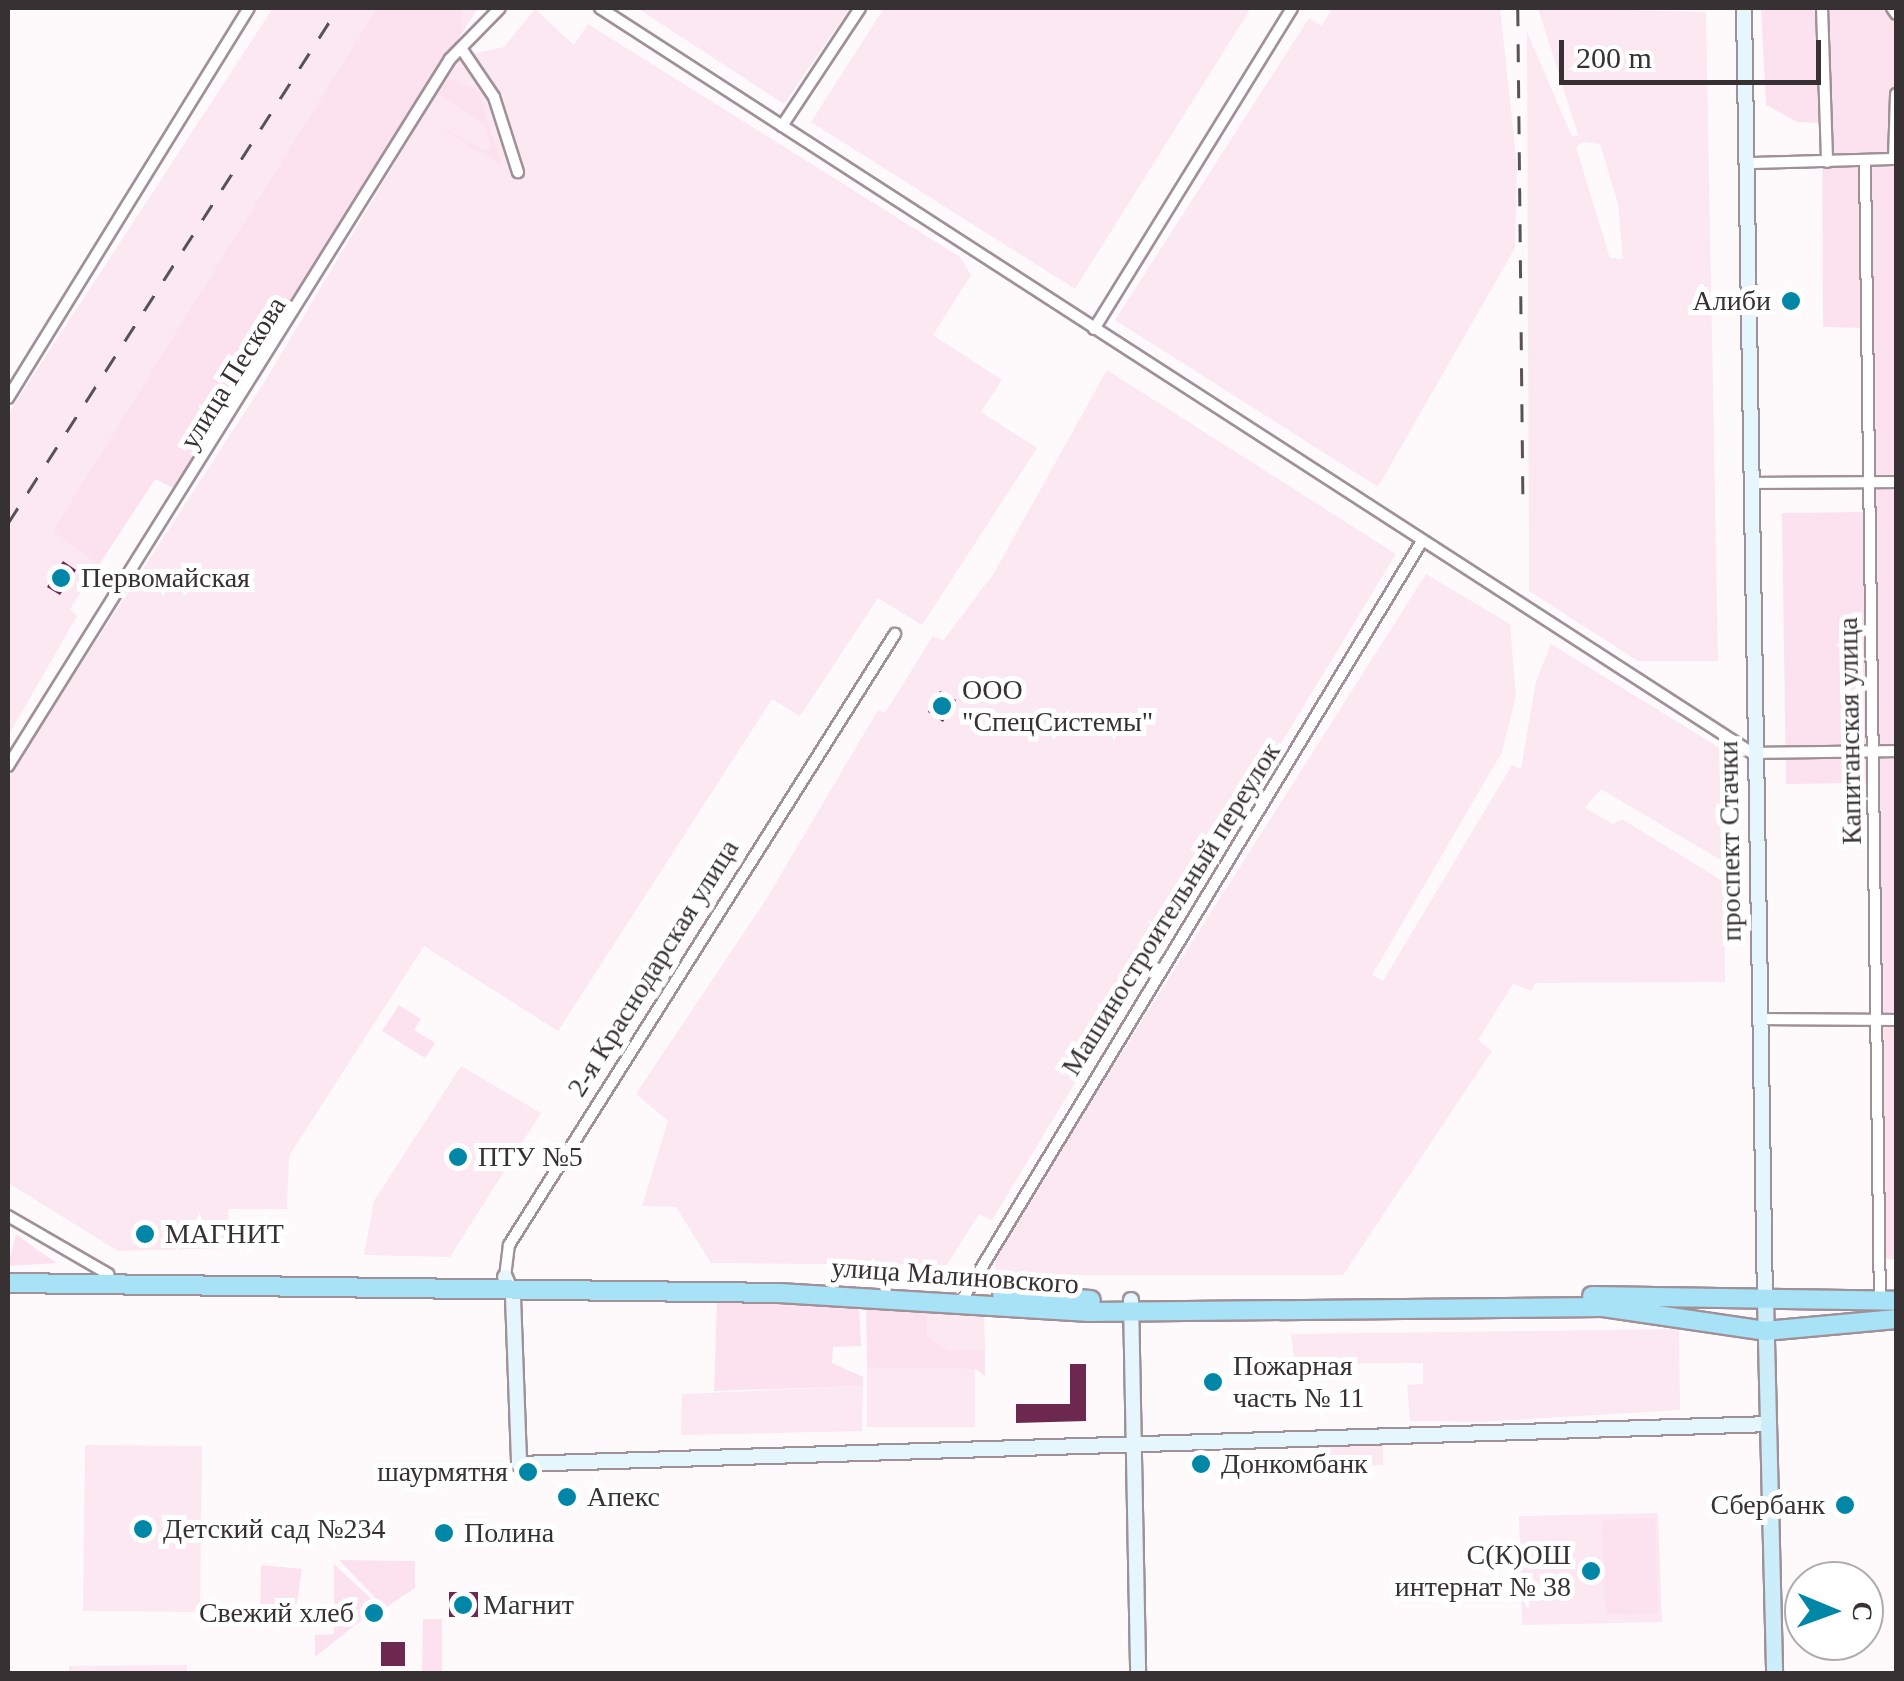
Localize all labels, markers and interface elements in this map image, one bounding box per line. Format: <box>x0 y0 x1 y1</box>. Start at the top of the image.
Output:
scale bar <box>1564 20 1826 82</box>
text: 200 m <box>1576 41 1652 74</box>
place label: Алиби <box>1693 284 1771 318</box>
marker: Алиби <box>1780 290 1802 312</box>
street label: улица Пескова <box>173 291 293 455</box>
place label: Первомайская <box>81 561 250 595</box>
marker: Первомайская <box>50 567 72 589</box>
street label: Капитанская улица <box>1831 617 1869 845</box>
place label: ООО "СпецСистемы" <box>962 673 1153 739</box>
marker: ООО "СпецСистемы" <box>931 695 953 717</box>
street label: Машиностроительный переулок <box>1054 736 1288 1082</box>
street label: проспект Стачки <box>1711 740 1749 942</box>
street label: 2-я Краснодарская улица <box>560 833 746 1103</box>
place label: ПТУ №5 <box>478 1140 583 1174</box>
marker: ПТУ №5 <box>447 1146 469 1168</box>
place label: МАГНИТ <box>165 1217 284 1251</box>
marker: МАГНИТ <box>134 1223 156 1245</box>
street label: улица Малиновского <box>830 1251 1080 1301</box>
place label: Пожарная часть № 11 <box>1233 1349 1365 1415</box>
marker: Пожарная часть № 11 <box>1202 1371 1224 1393</box>
place label: Донкомбанк <box>1221 1447 1368 1481</box>
marker: Донкомбанк <box>1190 1453 1212 1475</box>
place label: шаурмятня <box>377 1455 508 1489</box>
marker: шаурмятня <box>517 1461 539 1483</box>
place label: Апекс <box>587 1480 660 1514</box>
marker: Апекс <box>556 1486 578 1508</box>
place label: Сбербанк <box>1710 1488 1825 1522</box>
marker: Сбербанк <box>1834 1494 1856 1516</box>
place label: Детский сад №234 <box>163 1512 386 1546</box>
place label: Полина <box>464 1516 554 1550</box>
marker: Детский сад №234 <box>132 1518 154 1540</box>
marker: Полина <box>433 1522 455 1544</box>
place label: С(К)ОШ интернат № 38 <box>1395 1538 1571 1604</box>
marker: С(К)ОШ интернат № 38 <box>1580 1560 1602 1582</box>
north arrow <box>1784 1561 1884 1661</box>
place label: Магнит <box>483 1588 574 1622</box>
marker: Магнит <box>452 1594 474 1616</box>
place label: Свежий хлеб <box>199 1596 354 1630</box>
text: С <box>1847 1601 1878 1622</box>
marker: Свежий хлеб <box>363 1602 385 1624</box>

